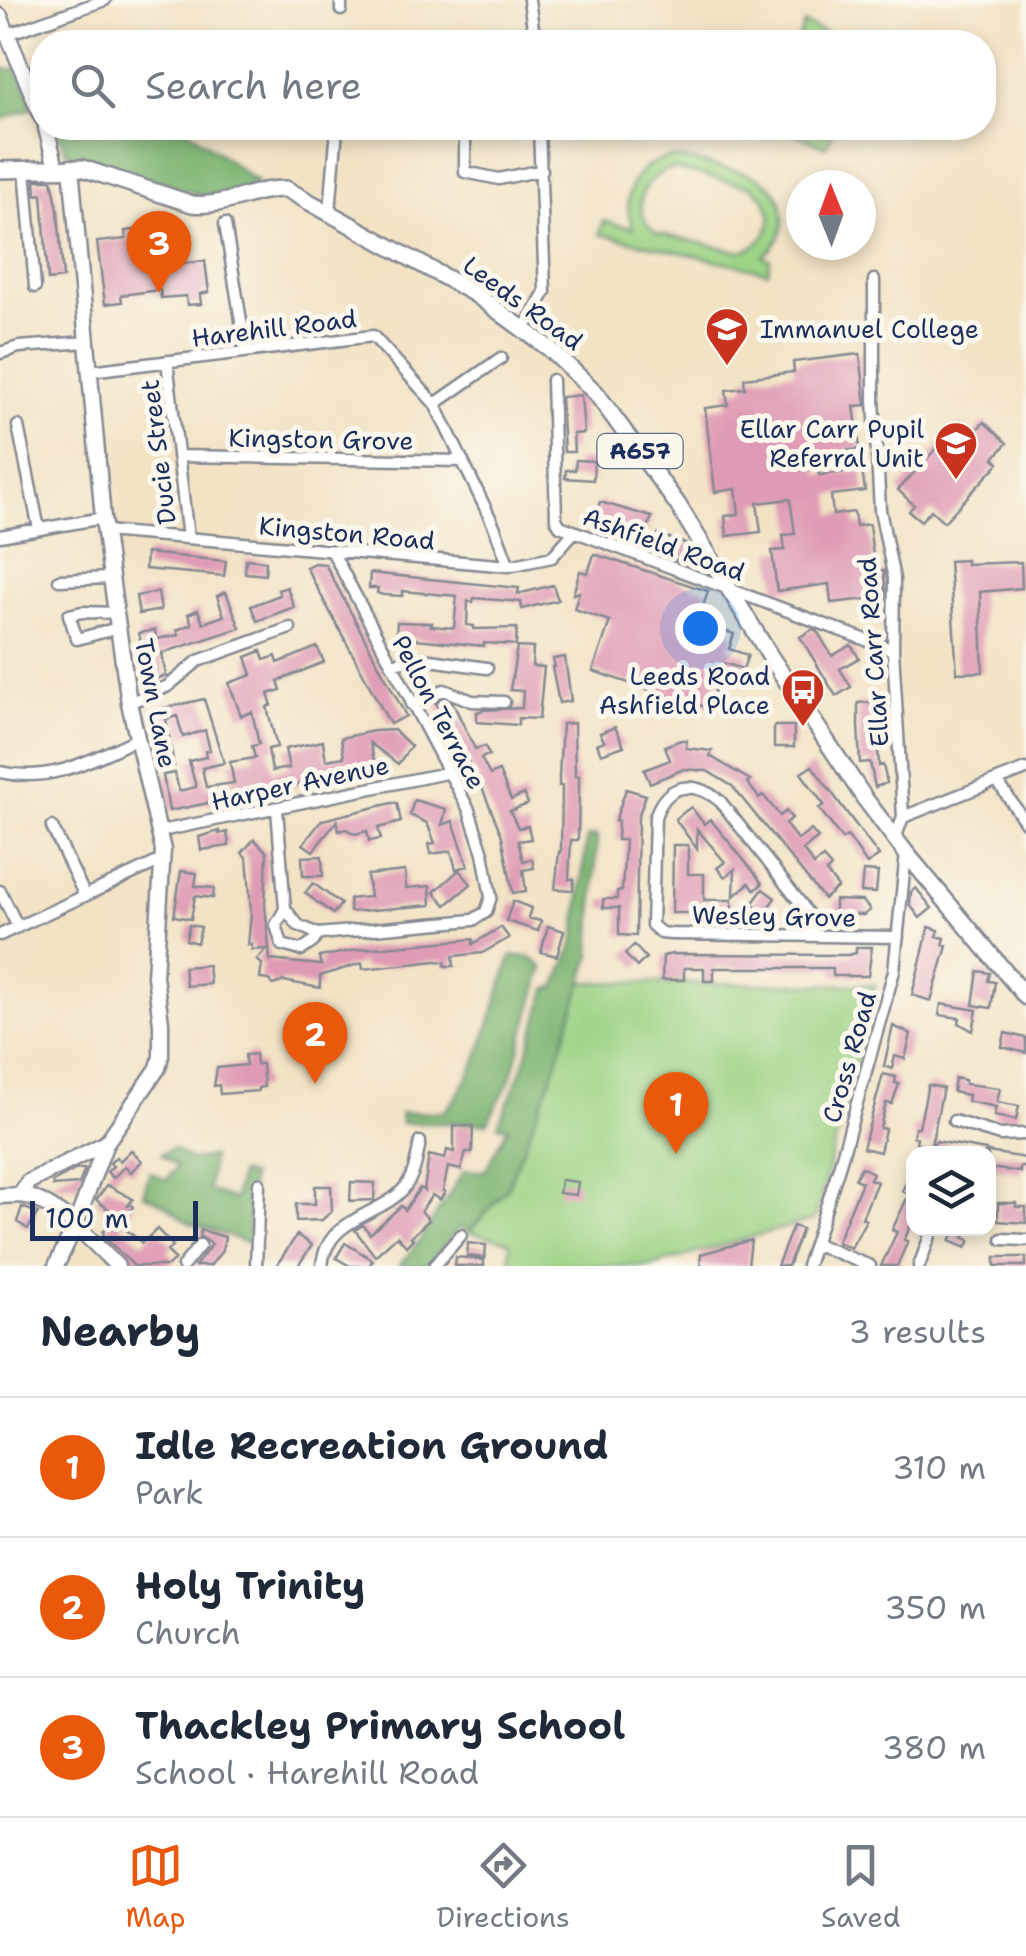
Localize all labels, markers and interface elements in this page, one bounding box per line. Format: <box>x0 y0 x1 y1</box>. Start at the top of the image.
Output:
search box <box>30 30 996 140</box>
icon: search <box>65 58 120 113</box>
text: Search here <box>145 60 362 111</box>
north arrow <box>786 170 876 260</box>
pin: 3 <box>126 210 192 293</box>
street label: Leeds Road <box>456 248 590 358</box>
street label: Harehill Road <box>190 301 359 355</box>
school or university icon: Immanuel College <box>704 306 750 367</box>
place label: Immanuel College <box>760 312 979 346</box>
street label: Ducie Street <box>132 378 184 526</box>
place label: Ellar Carr Pupil Referral Unit <box>740 412 924 475</box>
street label: Kingston Grove <box>228 420 414 458</box>
school or university icon: Ellar Carr Pupil Referral Unit <box>933 420 979 481</box>
road number: A657 <box>598 434 682 468</box>
street label: Ashfield Road <box>578 499 750 589</box>
street label: Kingston Road <box>258 508 437 558</box>
street label: Ellar Carr Road <box>849 556 897 748</box>
your location <box>675 603 726 654</box>
street label: Pellon Terrace <box>384 629 494 795</box>
street label: Town Lane <box>127 635 185 771</box>
place label: Leeds Road Ashfield Place <box>599 659 770 722</box>
bus stop icon: Leeds Road Ashfield Place <box>780 667 826 728</box>
street label: Harper Avenue <box>208 748 392 818</box>
street label: Wesley Grove <box>691 898 857 934</box>
street label: Cross Road <box>814 987 884 1127</box>
pin: 2 <box>282 1002 348 1084</box>
pin: 1 <box>644 1072 708 1154</box>
map controls <box>906 1146 996 1236</box>
button: layers <box>906 1146 996 1236</box>
scale bar <box>30 1196 198 1240</box>
text: 100 m <box>45 1199 129 1237</box>
text: Nearby <box>40 1303 200 1359</box>
text: 3 results <box>849 1310 986 1353</box>
text: Idle Recreation Ground <box>135 1420 609 1471</box>
text: 1 <box>65 1446 80 1489</box>
text: 310 m <box>892 1446 986 1489</box>
text: Park <box>135 1471 204 1514</box>
text: Holy Trinity <box>135 1560 365 1611</box>
text: 2 <box>61 1586 84 1629</box>
text: 350 m <box>884 1586 986 1629</box>
text: Church <box>135 1611 241 1654</box>
text: Thackley Primary School <box>135 1700 625 1751</box>
text: 3 <box>61 1726 84 1769</box>
text: 380 m <box>882 1726 986 1769</box>
text: School · Harehill Road <box>135 1751 479 1794</box>
tab: Map <box>126 1838 185 1936</box>
tab: Directions <box>436 1838 570 1936</box>
tab: Saved <box>821 1838 900 1936</box>

